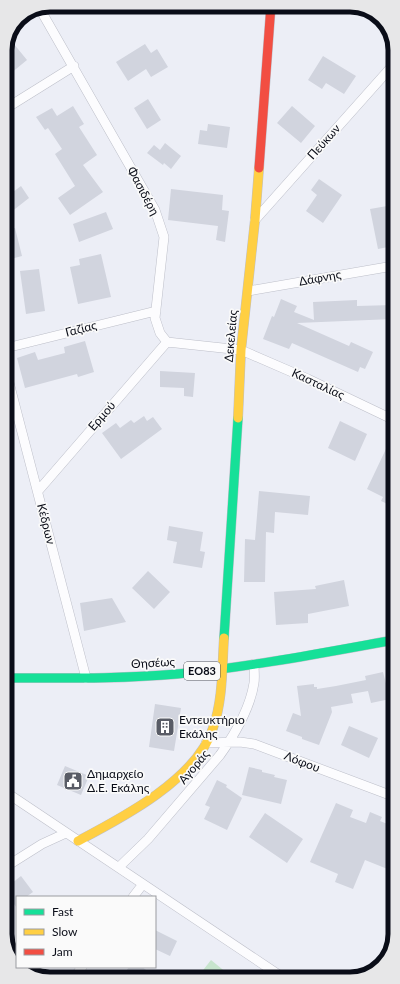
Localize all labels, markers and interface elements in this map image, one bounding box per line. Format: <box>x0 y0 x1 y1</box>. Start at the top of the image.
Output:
street label: Πεύκων <box>304 121 343 162</box>
street label: Φασιδέρη <box>124 164 163 218</box>
street label: Δάφνης <box>298 266 343 289</box>
street label: Δεκελείας <box>221 309 240 363</box>
street label: Γαζίας <box>64 317 99 340</box>
street label: Κασταλίας <box>289 365 347 402</box>
street label: Ερμού <box>85 398 118 433</box>
street label: Κέδρων <box>34 502 59 546</box>
street label: Θησέως <box>131 654 176 671</box>
road number: ΕΟ83 <box>184 662 220 680</box>
place label: Εντευκτήριο Εκάλης <box>179 712 245 741</box>
building icon: Εντευκτήριο Εκάλης <box>154 716 176 738</box>
street label: Αγοράς <box>175 746 213 787</box>
street label: Λόφου <box>282 748 322 775</box>
place label: Δημαρχείο Δ.Ε. Εκάλης <box>87 766 150 795</box>
public building icon: Δημαρχείο Δ.Ε. Εκάλης <box>62 770 84 792</box>
legend <box>16 896 156 968</box>
text: Fast <box>52 904 74 919</box>
text: Slow <box>52 924 78 939</box>
text: Jam <box>52 944 73 959</box>

